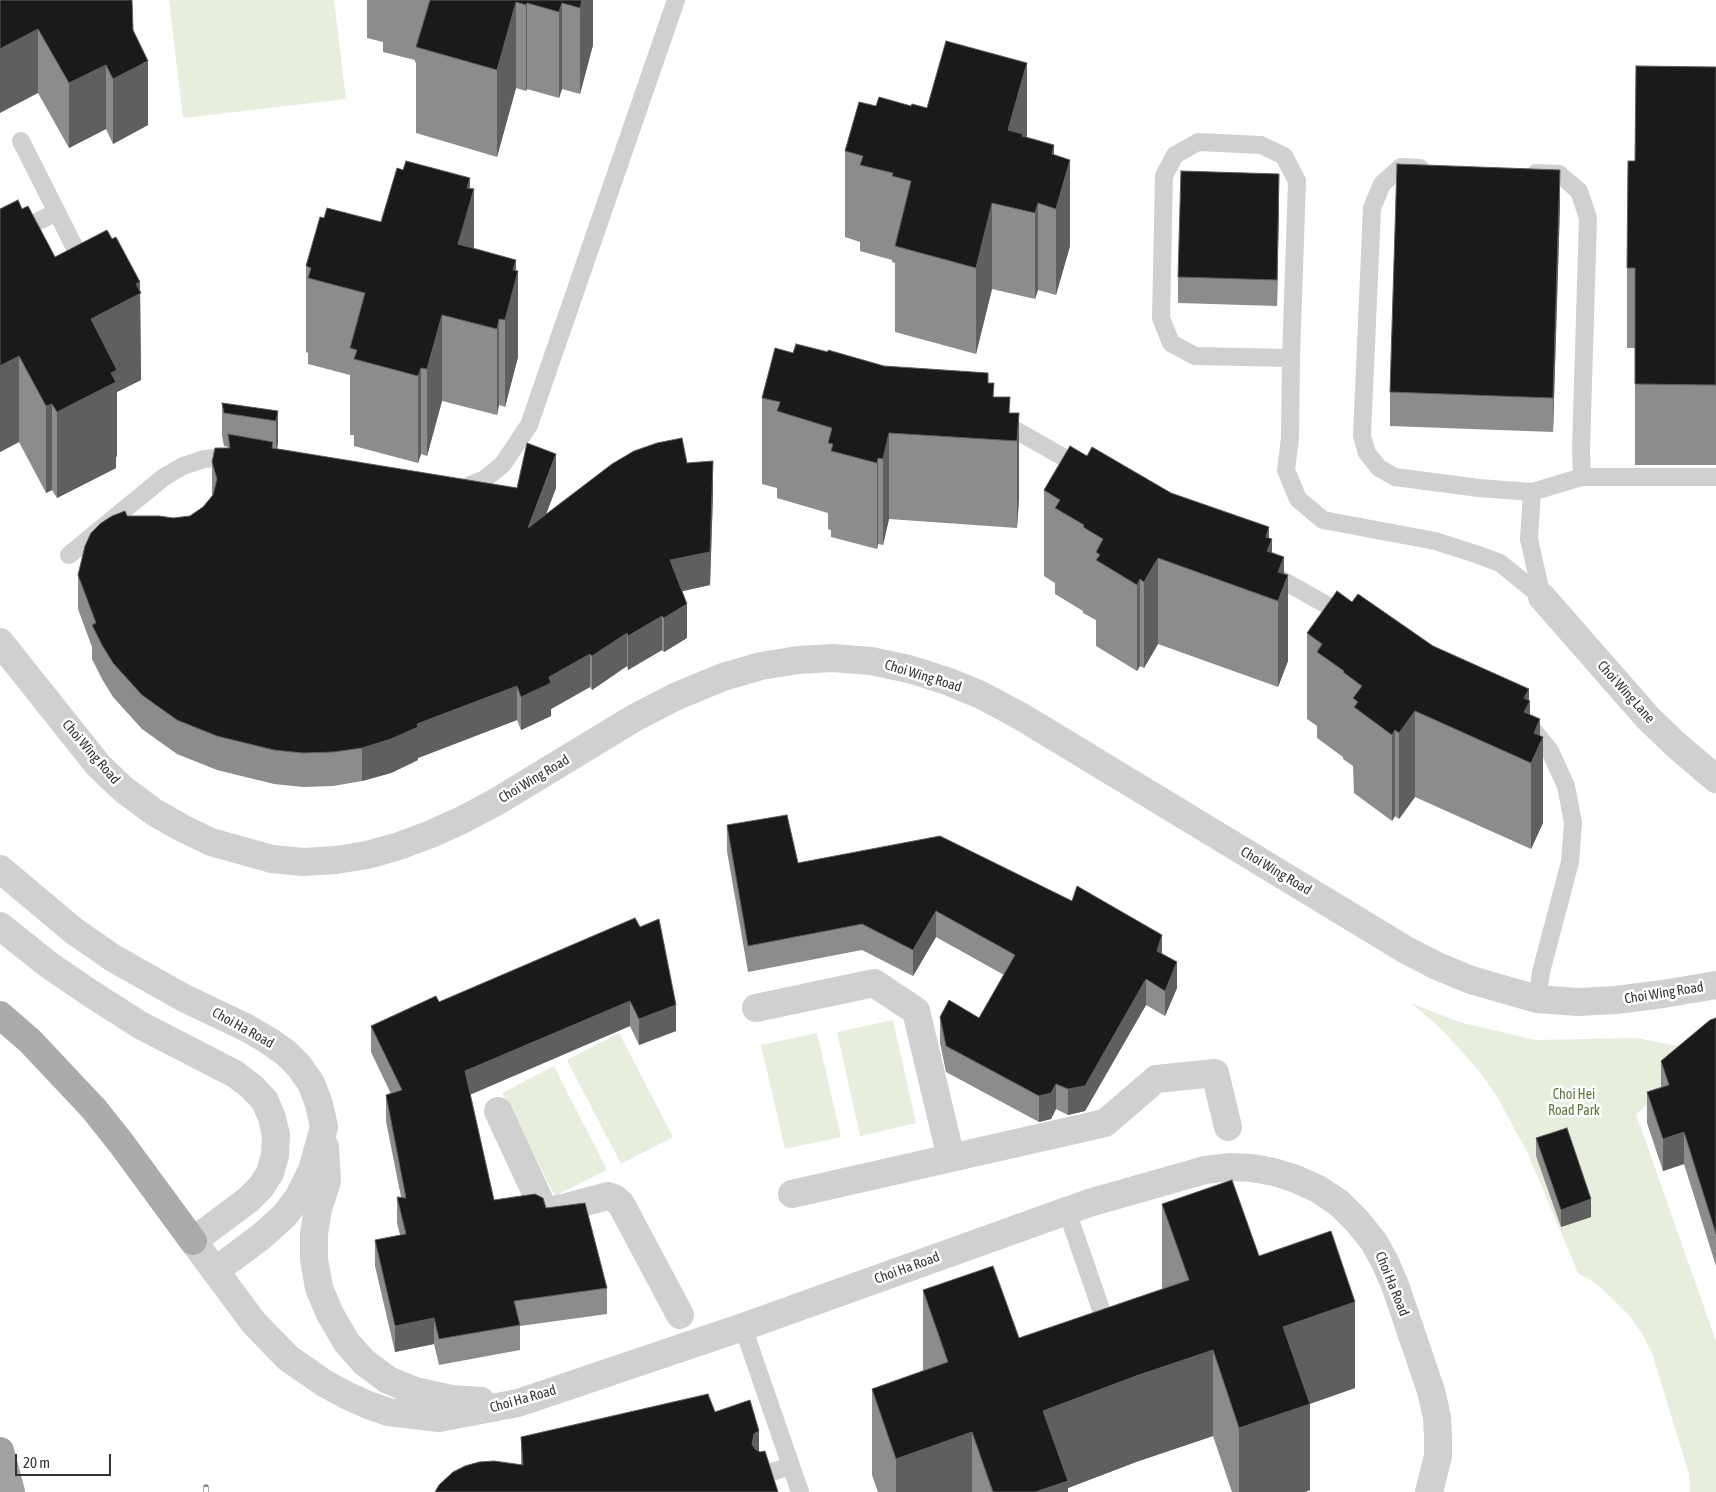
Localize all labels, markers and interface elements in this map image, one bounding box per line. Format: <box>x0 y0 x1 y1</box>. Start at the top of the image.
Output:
street label: Choi Wing Road <box>882 656 964 696</box>
street label: Choi Wing Lane <box>1594 657 1658 727</box>
street label: Choi Wing Road <box>59 716 123 788</box>
street label: Choi Wing Road <box>496 751 572 807</box>
street label: Choi Wing Road <box>1238 843 1314 899</box>
street label: Choi Wing Road <box>1623 978 1705 1008</box>
street label: Choi Ha Road <box>209 1004 277 1052</box>
park label: Choi Hei Road Park <box>1548 1087 1600 1120</box>
street label: Choi Ha Road <box>872 1248 942 1288</box>
street label: Choi Ha Road <box>1371 1249 1413 1319</box>
street label: Choi Ha Road <box>488 1382 558 1416</box>
scale bar <box>18 1444 114 1476</box>
text: 20 m <box>23 1454 50 1471</box>

